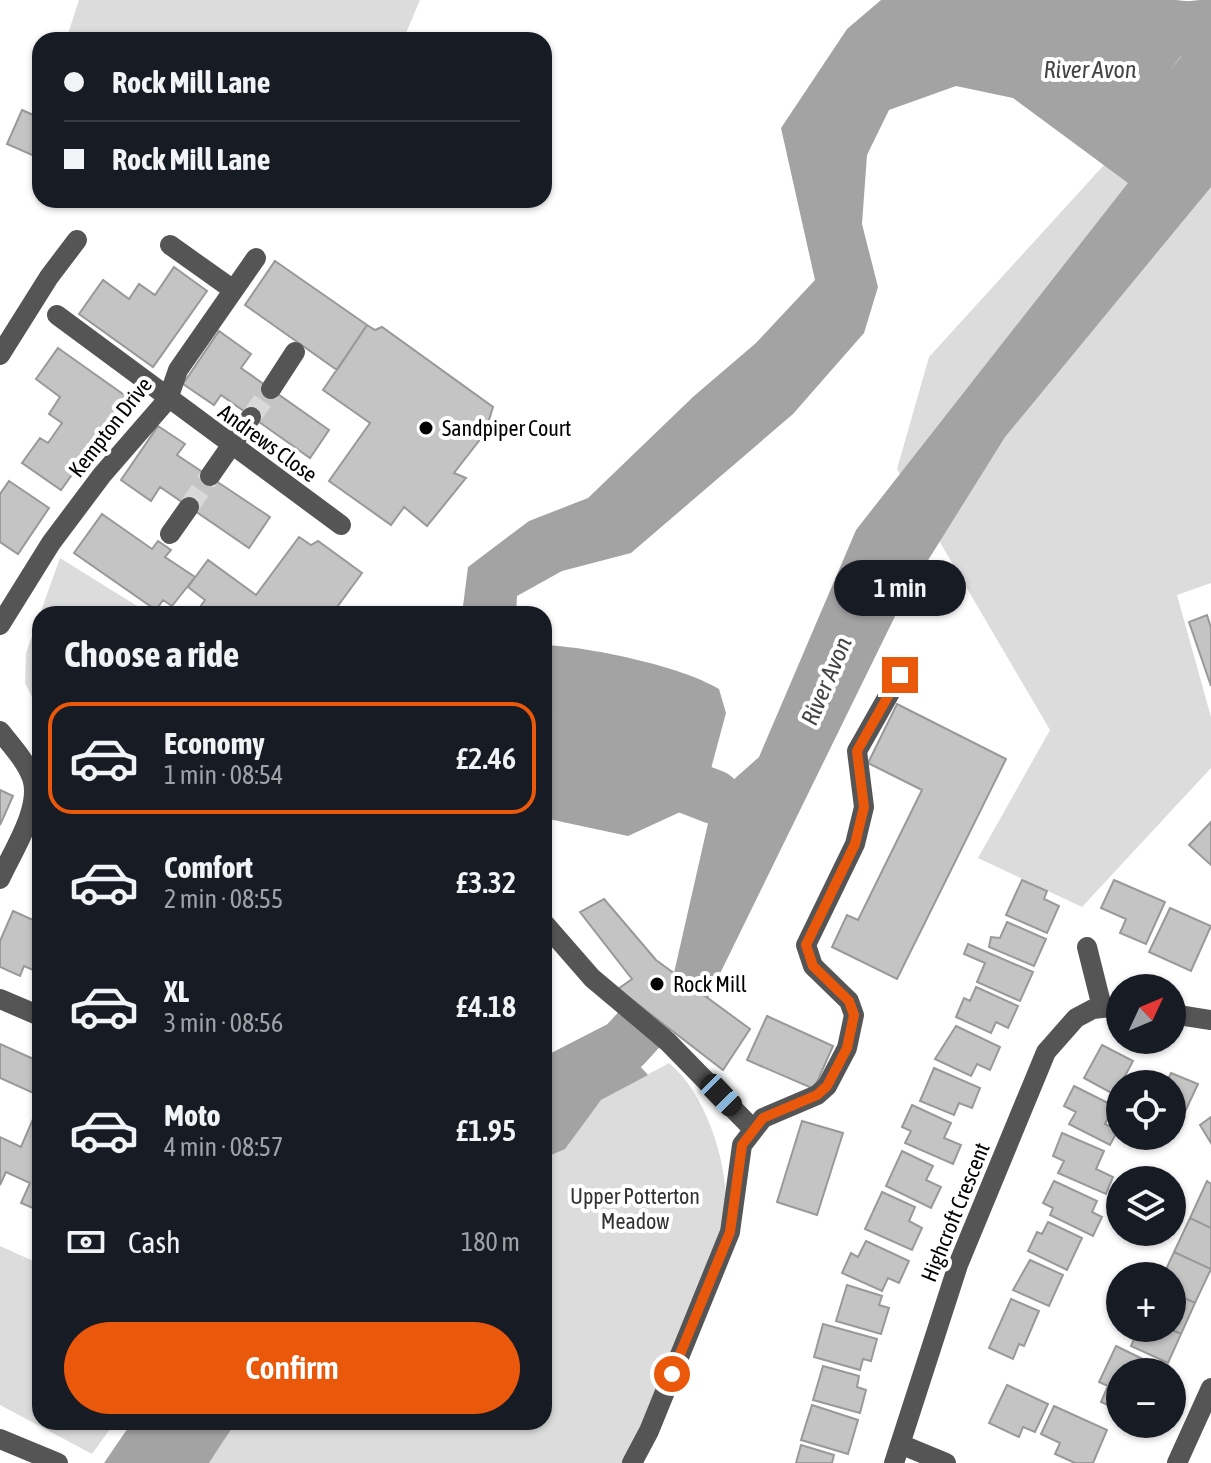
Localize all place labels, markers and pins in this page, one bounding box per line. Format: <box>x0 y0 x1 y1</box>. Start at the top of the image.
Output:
place label: Sandpiper Court <box>442 415 571 441</box>
marker: Sandpiper Court <box>417 419 435 437</box>
place label: Rock Mill <box>673 971 747 997</box>
marker: Rock Mill <box>648 975 666 993</box>

